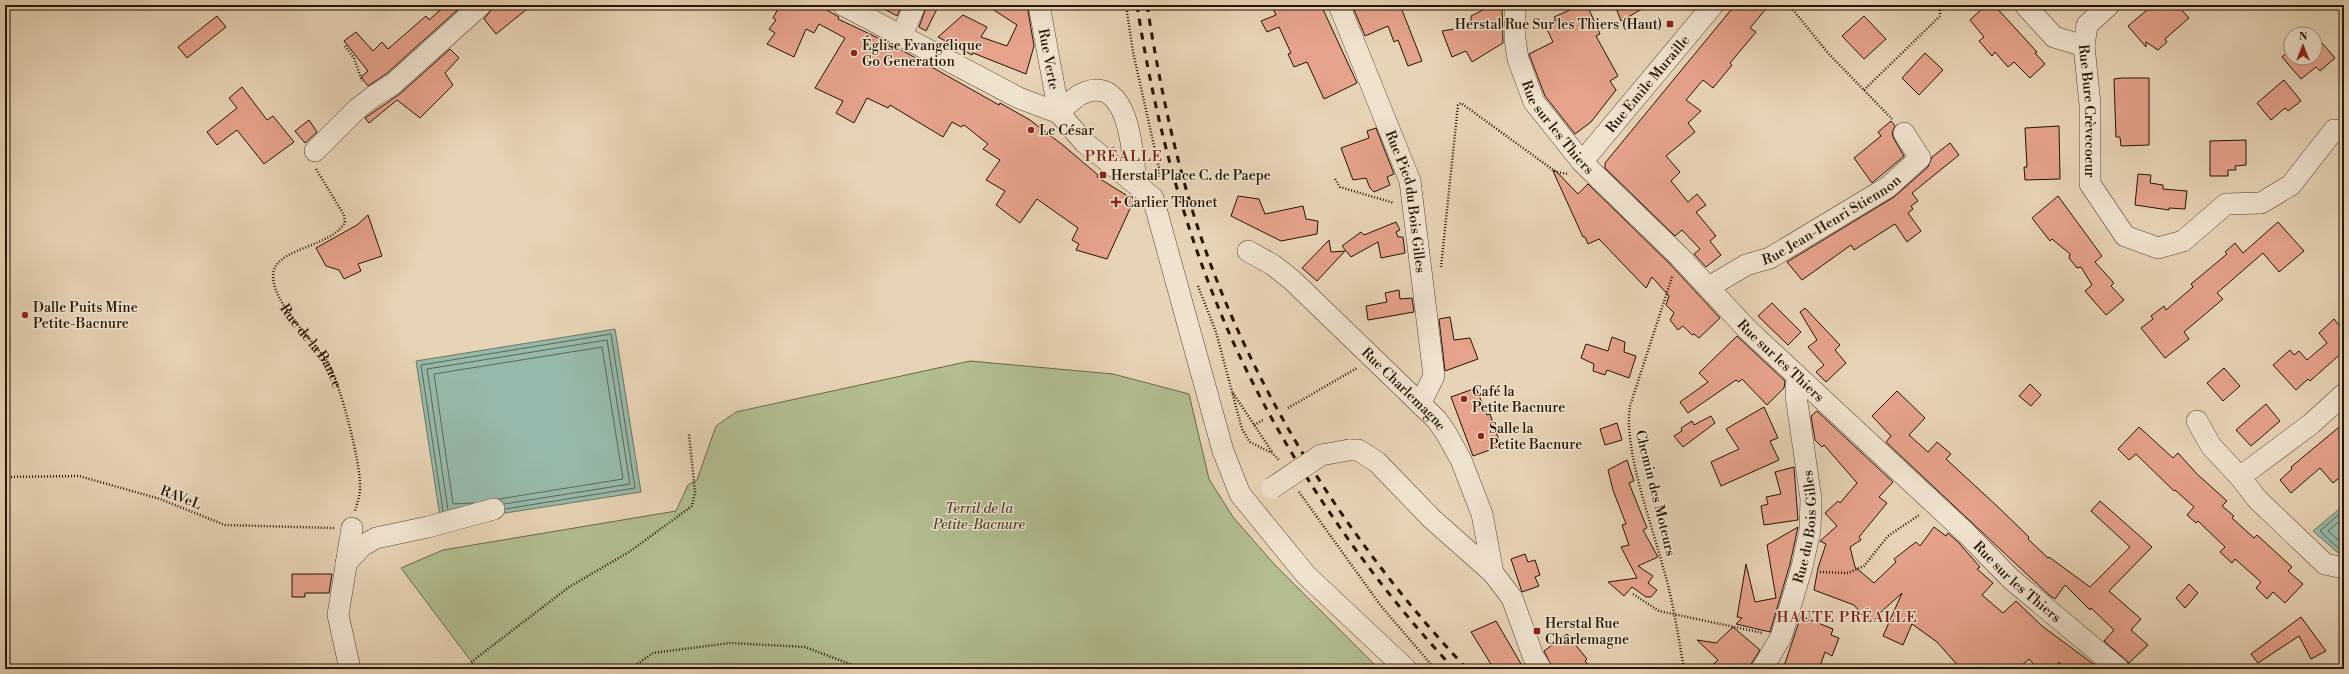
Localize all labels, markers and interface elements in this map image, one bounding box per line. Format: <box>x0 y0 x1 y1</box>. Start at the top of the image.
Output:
place label: Herstal Rue Sur les Thiers (Haut) <box>1455 16 1662 34</box>
marker: Herstal Rue Sur les Thiers (Haut) <box>1665 19 1675 29</box>
north arrow <box>2283 26 2323 66</box>
street label: Rue Verte <box>1034 27 1063 91</box>
text: N <box>2299 30 2308 44</box>
street label: Rue Emile Muraille <box>1602 32 1694 137</box>
place label: Église Evangélique Go Generation <box>862 35 982 71</box>
street label: Rue Bure Crèvecoeur <box>2074 43 2098 178</box>
marker: Église Evangélique Go Generation <box>849 48 859 58</box>
street label: Rue sur les Thiers <box>1517 78 1597 179</box>
place label: Le César <box>1039 122 1094 140</box>
marker: Le César <box>1026 125 1036 135</box>
street label: Rue Pied du Bois Gilles <box>1381 128 1429 274</box>
district label: PRÉALLE <box>1085 146 1163 166</box>
place label: Herstal Place C. de Paepe <box>1111 167 1271 185</box>
marker: Herstal Place C. de Paepe <box>1098 170 1108 180</box>
street label: Rue Jean-Henri Stiennon <box>1760 171 1906 270</box>
place label: Carlier Thonet <box>1124 194 1218 212</box>
marker: Carlier Thonet <box>1111 197 1121 207</box>
place label: Dalle Puits Mine Petite-Bacnure <box>33 299 138 333</box>
street label: Rue de la Bance <box>275 301 346 391</box>
marker: Dalle Puits Mine Petite-Bacnure <box>20 310 30 320</box>
street label: Rue sur les Thiers <box>1733 316 1828 406</box>
street label: Rue Charlemagne <box>1357 344 1450 434</box>
place label: Café la Petite Bacnure <box>1472 383 1565 417</box>
marker: Café la Petite Bacnure <box>1459 394 1469 404</box>
place label: Salle la Petite Bacnure <box>1489 420 1582 454</box>
street label: Chemin des Moteurs <box>1631 428 1679 558</box>
marker: Salle la Petite Bacnure <box>1476 431 1486 441</box>
street label: Rue du Bois Gilles <box>1790 469 1821 586</box>
street label: RAVeL <box>158 482 204 514</box>
park label: Terril de la Petite-Bacnure <box>932 500 1025 534</box>
street label: Rue sur les Thiers <box>1969 538 2065 627</box>
district label: HAUTE PRÉALLE <box>1776 607 1918 627</box>
place label: Herstal Rue Charlemagne <box>1545 615 1629 649</box>
marker: Herstal Rue Charlemagne <box>1532 626 1542 636</box>

